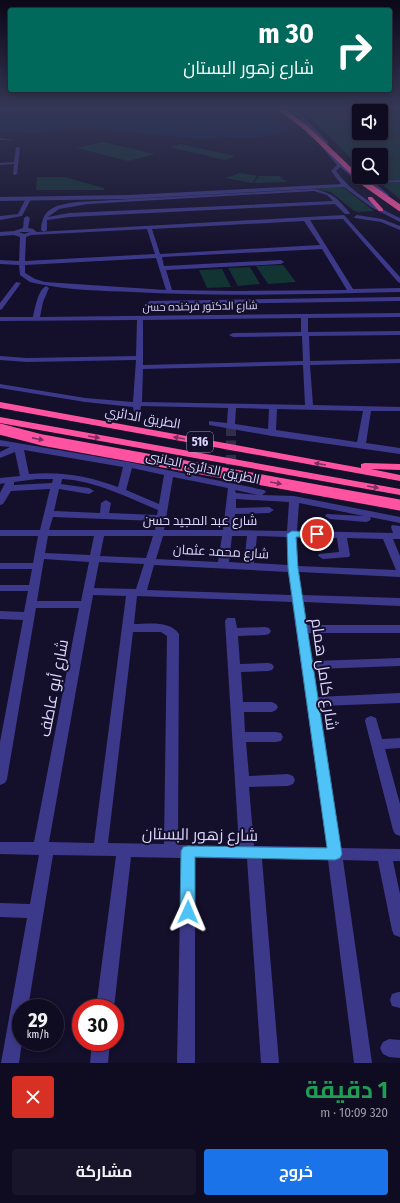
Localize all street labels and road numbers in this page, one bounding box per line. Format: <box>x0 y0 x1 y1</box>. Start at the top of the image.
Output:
street label: شارع الدكتور فرخنده حسن <box>142 299 258 315</box>
street label: الطريق الدائري <box>103 403 182 434</box>
road number: 516 <box>187 432 213 452</box>
street label: الطريق الدائري الجانبى <box>144 448 261 490</box>
street label: شارع عبد المجيد حسن <box>143 513 257 529</box>
street label: شارع محمد عثمان <box>173 541 269 562</box>
street label: شارع كامل همام <box>305 617 342 732</box>
street label: شارع أبو عاطف <box>35 638 74 739</box>
street label: شارع زهور البستان <box>142 824 258 847</box>

